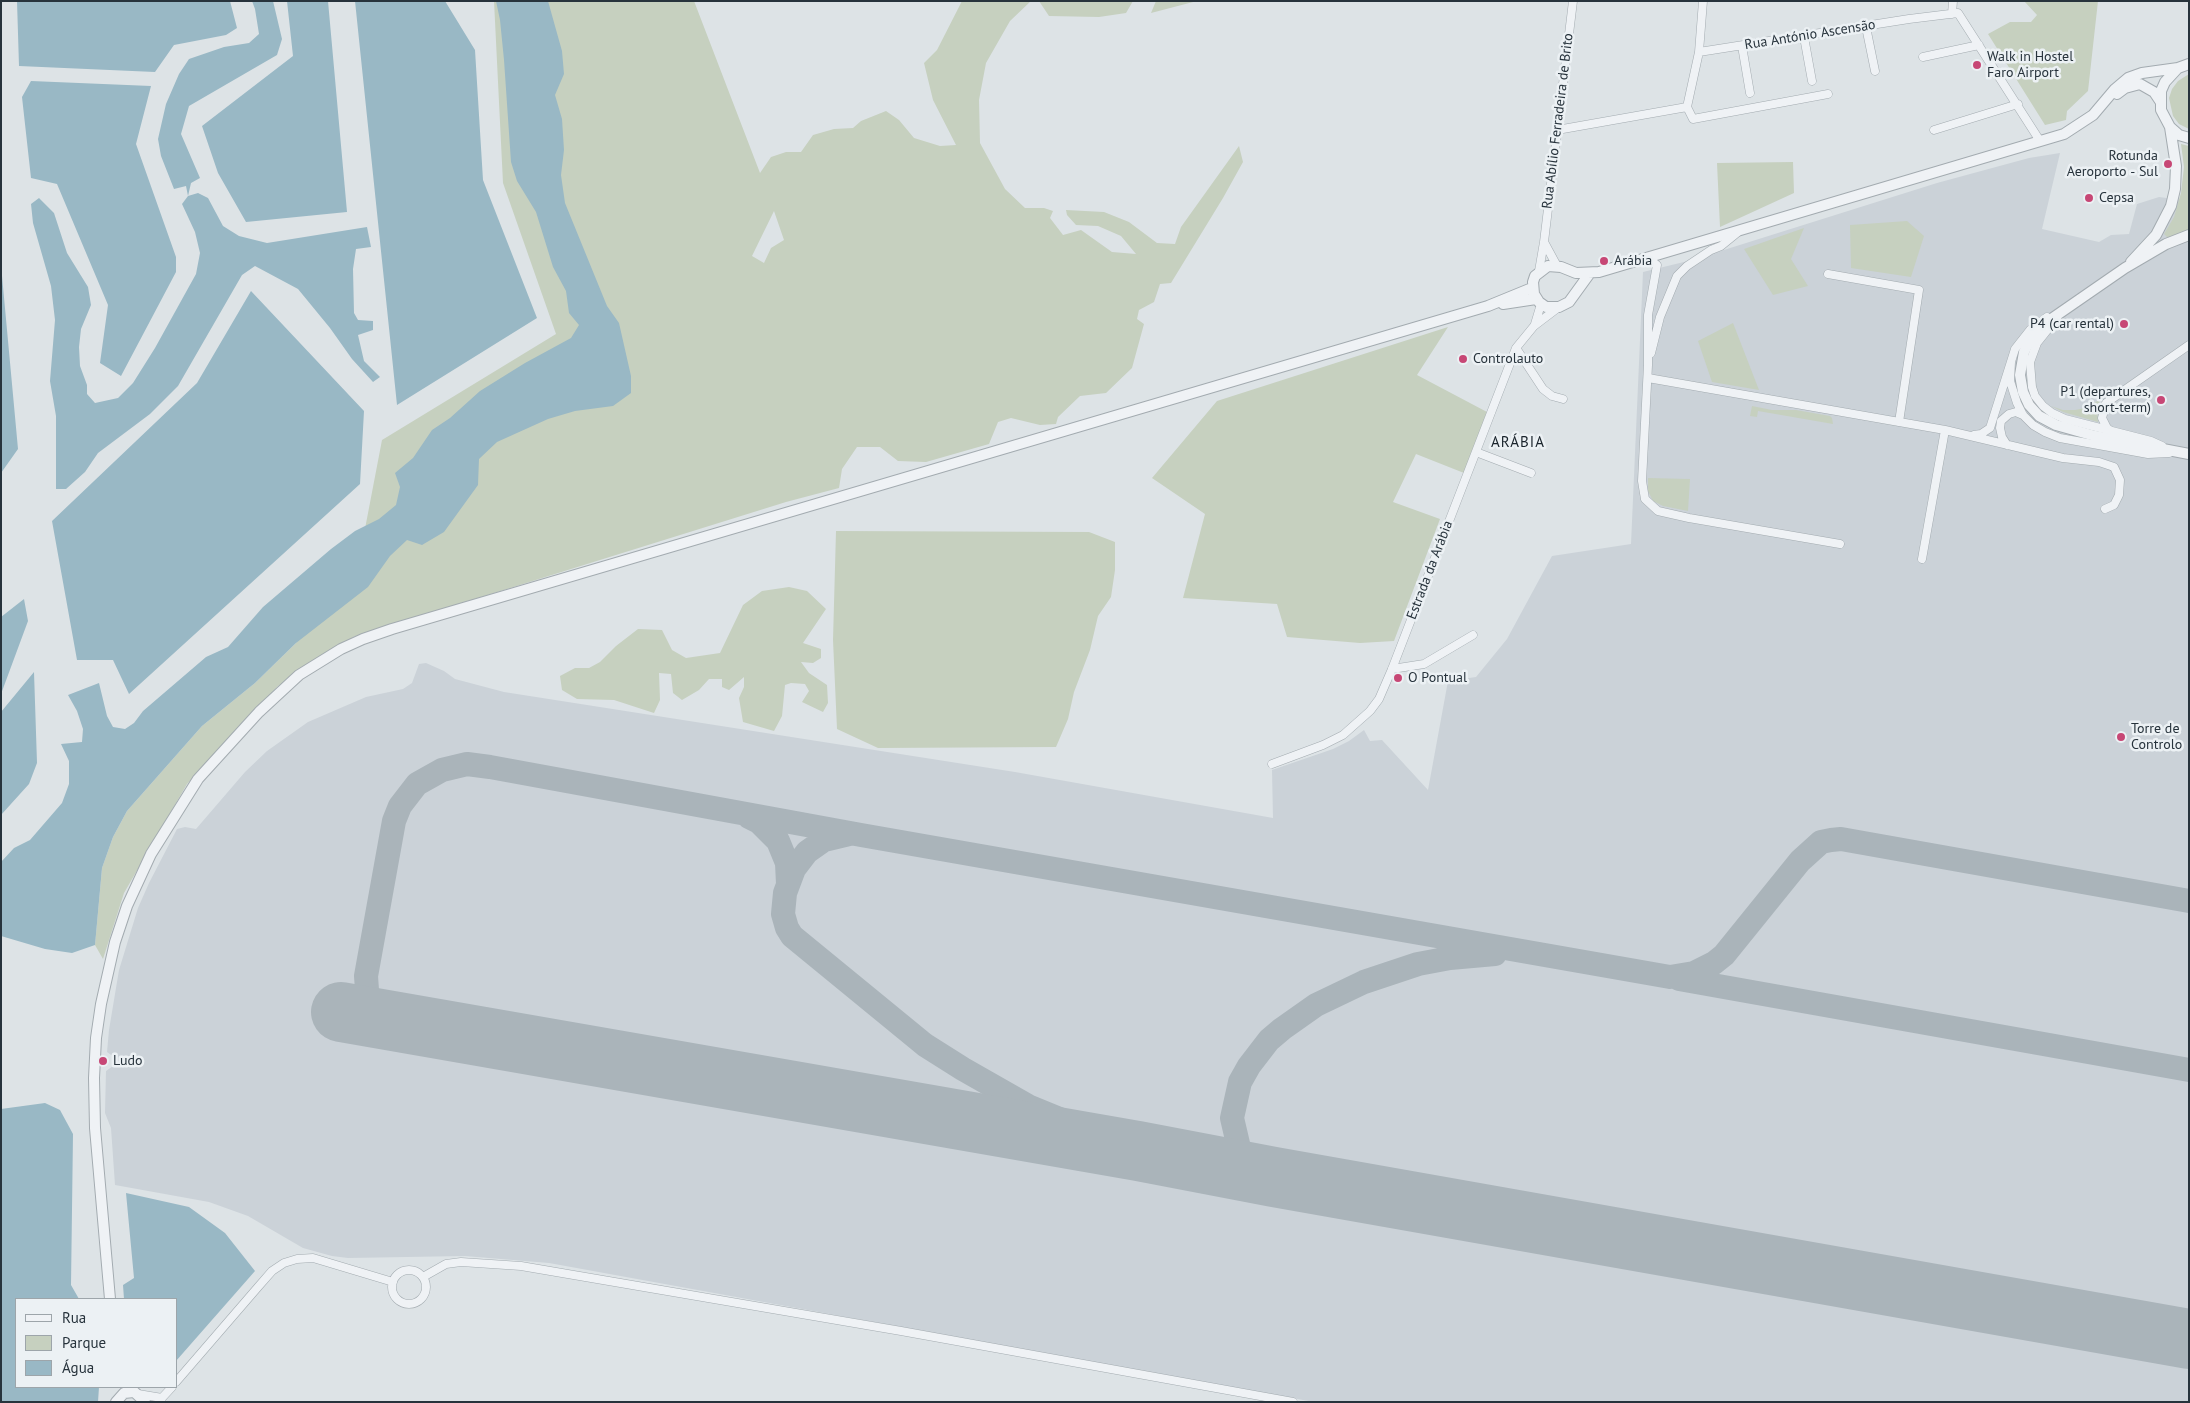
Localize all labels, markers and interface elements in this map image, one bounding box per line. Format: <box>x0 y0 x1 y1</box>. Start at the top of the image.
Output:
street label: Rua António Ascensão <box>1743 16 1877 54</box>
street label: Rua Abílio Ferradeira de Brito <box>1539 32 1577 210</box>
place label: Walk in Hostel Faro Airport <box>1987 49 2073 82</box>
marker: Walk in Hostel Faro Airport <box>1971 59 1983 71</box>
place label: Rotunda Aeroporto - Sul <box>2067 148 2158 180</box>
marker: Rotunda Aeroporto - Sul <box>2162 158 2174 170</box>
place label: Cepsa <box>2099 190 2134 206</box>
marker: Cepsa <box>2083 192 2095 204</box>
place label: Arábia <box>1614 253 1652 269</box>
marker: Arábia <box>1598 255 1610 267</box>
place label: P4 (car rental) <box>2030 316 2114 332</box>
marker: P4 (car rental) <box>2118 318 2130 330</box>
place label: Controlauto <box>1473 351 1543 367</box>
marker: Controlauto <box>1457 353 1469 365</box>
place label: P1 (departures, short-term) <box>2060 384 2151 417</box>
marker: P1 (departures, short-term) <box>2155 394 2167 406</box>
district label: ARÁBIA <box>1490 434 1546 452</box>
street label: Estrada da Arábia <box>1403 518 1457 622</box>
place label: O Pontual <box>1408 670 1467 686</box>
marker: O Pontual <box>1392 672 1404 684</box>
place label: Torre de Controlo <box>2131 721 2182 754</box>
marker: Torre de Controlo <box>2115 731 2127 743</box>
place label: Ludo <box>113 1053 143 1069</box>
marker: Ludo <box>97 1055 109 1067</box>
legend <box>15 1298 178 1388</box>
text: Rua <box>62 1308 86 1327</box>
text: Parque <box>62 1333 106 1352</box>
text: Água <box>62 1358 94 1377</box>

